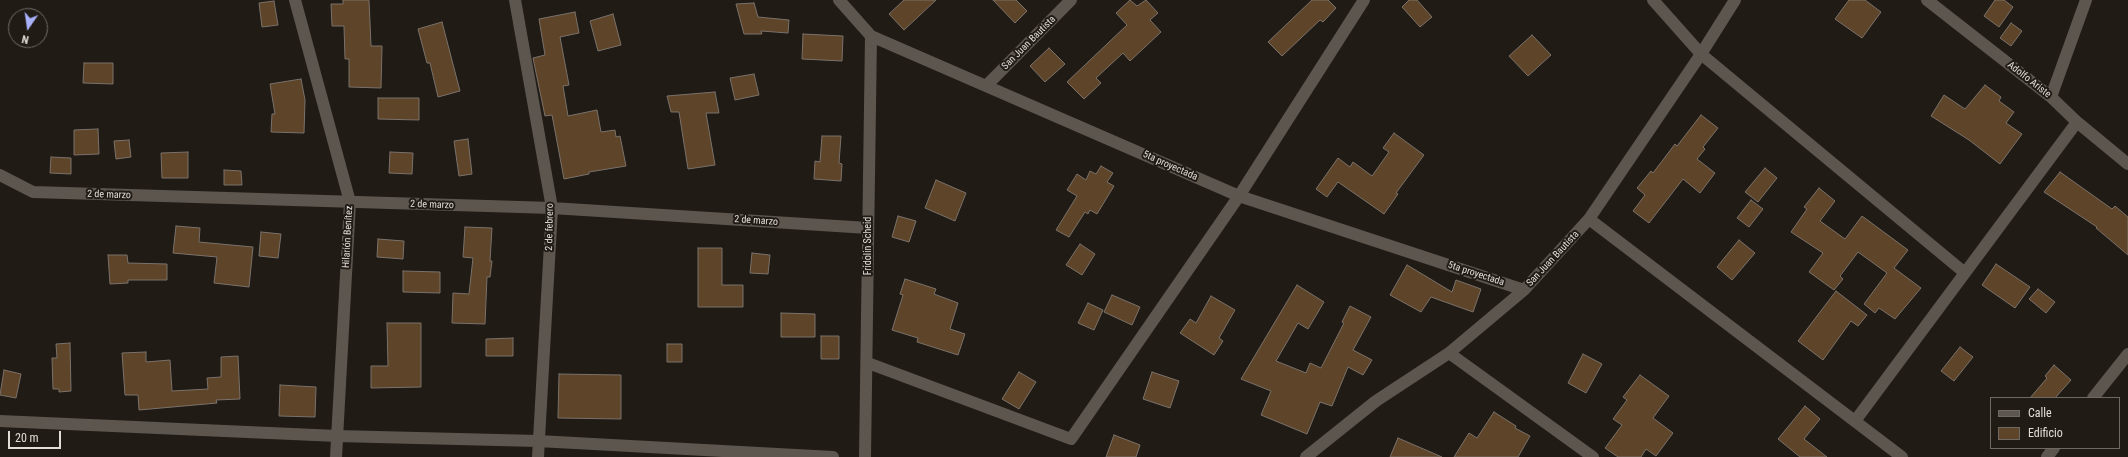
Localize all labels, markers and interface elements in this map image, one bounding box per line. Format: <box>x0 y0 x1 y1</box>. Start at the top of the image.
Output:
north arrow <box>8 8 48 48</box>
street label: San Juan Bautista <box>1000 14 1058 72</box>
text: N <box>21 32 30 46</box>
street label: Adolfo Ariste <box>2005 59 2053 101</box>
street label: 5ta proyectada <box>1141 149 1199 183</box>
street label: 2 de marzo <box>87 188 131 202</box>
street label: 2 de marzo <box>410 198 454 212</box>
street label: 2 de febrero <box>544 203 556 251</box>
street label: Hilarión Benítez <box>340 205 356 269</box>
street label: 2 de marzo <box>734 213 778 229</box>
street label: Fridolin Scheid <box>862 217 874 275</box>
street label: San Juan Bautista <box>1524 229 1582 289</box>
street label: 5ta proyectada <box>1446 259 1506 289</box>
legend <box>1990 397 2120 449</box>
text: Calle <box>2028 406 2052 420</box>
scale bar <box>10 423 63 449</box>
text: Edificio <box>2028 426 2063 440</box>
text: 20 m <box>15 431 39 445</box>

